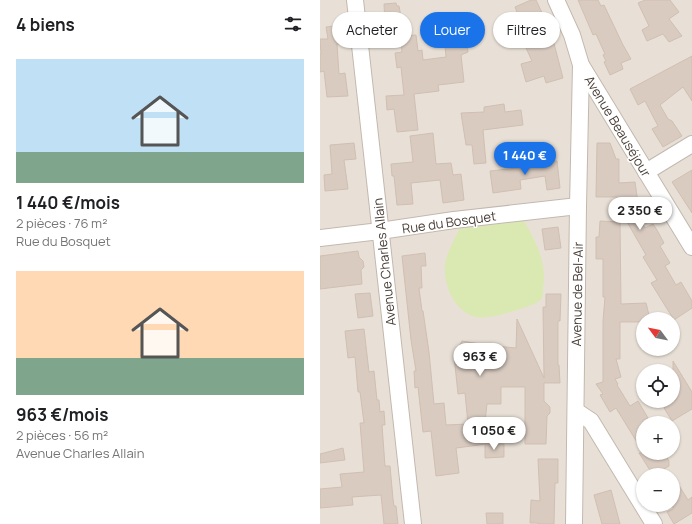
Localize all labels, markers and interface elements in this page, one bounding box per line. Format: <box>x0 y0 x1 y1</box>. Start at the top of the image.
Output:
chip: Acheter <box>332 12 412 48</box>
chip: Louer <box>420 12 485 48</box>
chip: Filtres <box>493 12 560 48</box>
text: 4 biens <box>16 13 75 36</box>
icon: filters <box>282 13 304 35</box>
street label: Avenue Beauséjour <box>581 72 656 180</box>
icon: home <box>124 85 196 157</box>
pin: 1 440 € <box>488 142 562 176</box>
text: 1 440 € <box>503 146 547 164</box>
text: 1 440 €/mois <box>16 191 120 214</box>
street label: Avenue Charles Allain <box>368 197 400 327</box>
pin: 2 350 € <box>603 197 677 231</box>
text: 2 350 € <box>617 201 663 219</box>
street label: Rue du Bosquet <box>401 206 497 238</box>
text: 2 pièces · 76 m² <box>16 214 107 232</box>
text: Rue du Bosquet <box>16 232 111 250</box>
street label: Avenue de Bel-Air <box>567 241 587 347</box>
icon: home <box>124 297 196 369</box>
north arrow <box>636 312 680 356</box>
map controls <box>636 312 680 512</box>
pin: 963 € <box>452 343 508 377</box>
text: 963 € <box>462 347 498 365</box>
button: locate <box>636 364 680 408</box>
text: 963 €/mois <box>16 403 109 426</box>
button: + <box>636 416 680 460</box>
pin: 1 050 € <box>457 417 531 451</box>
text: 1 050 € <box>472 421 516 439</box>
text: 2 pièces · 56 m² <box>16 426 108 444</box>
text: Avenue Charles Allain <box>16 444 144 462</box>
button: − <box>636 468 680 512</box>

